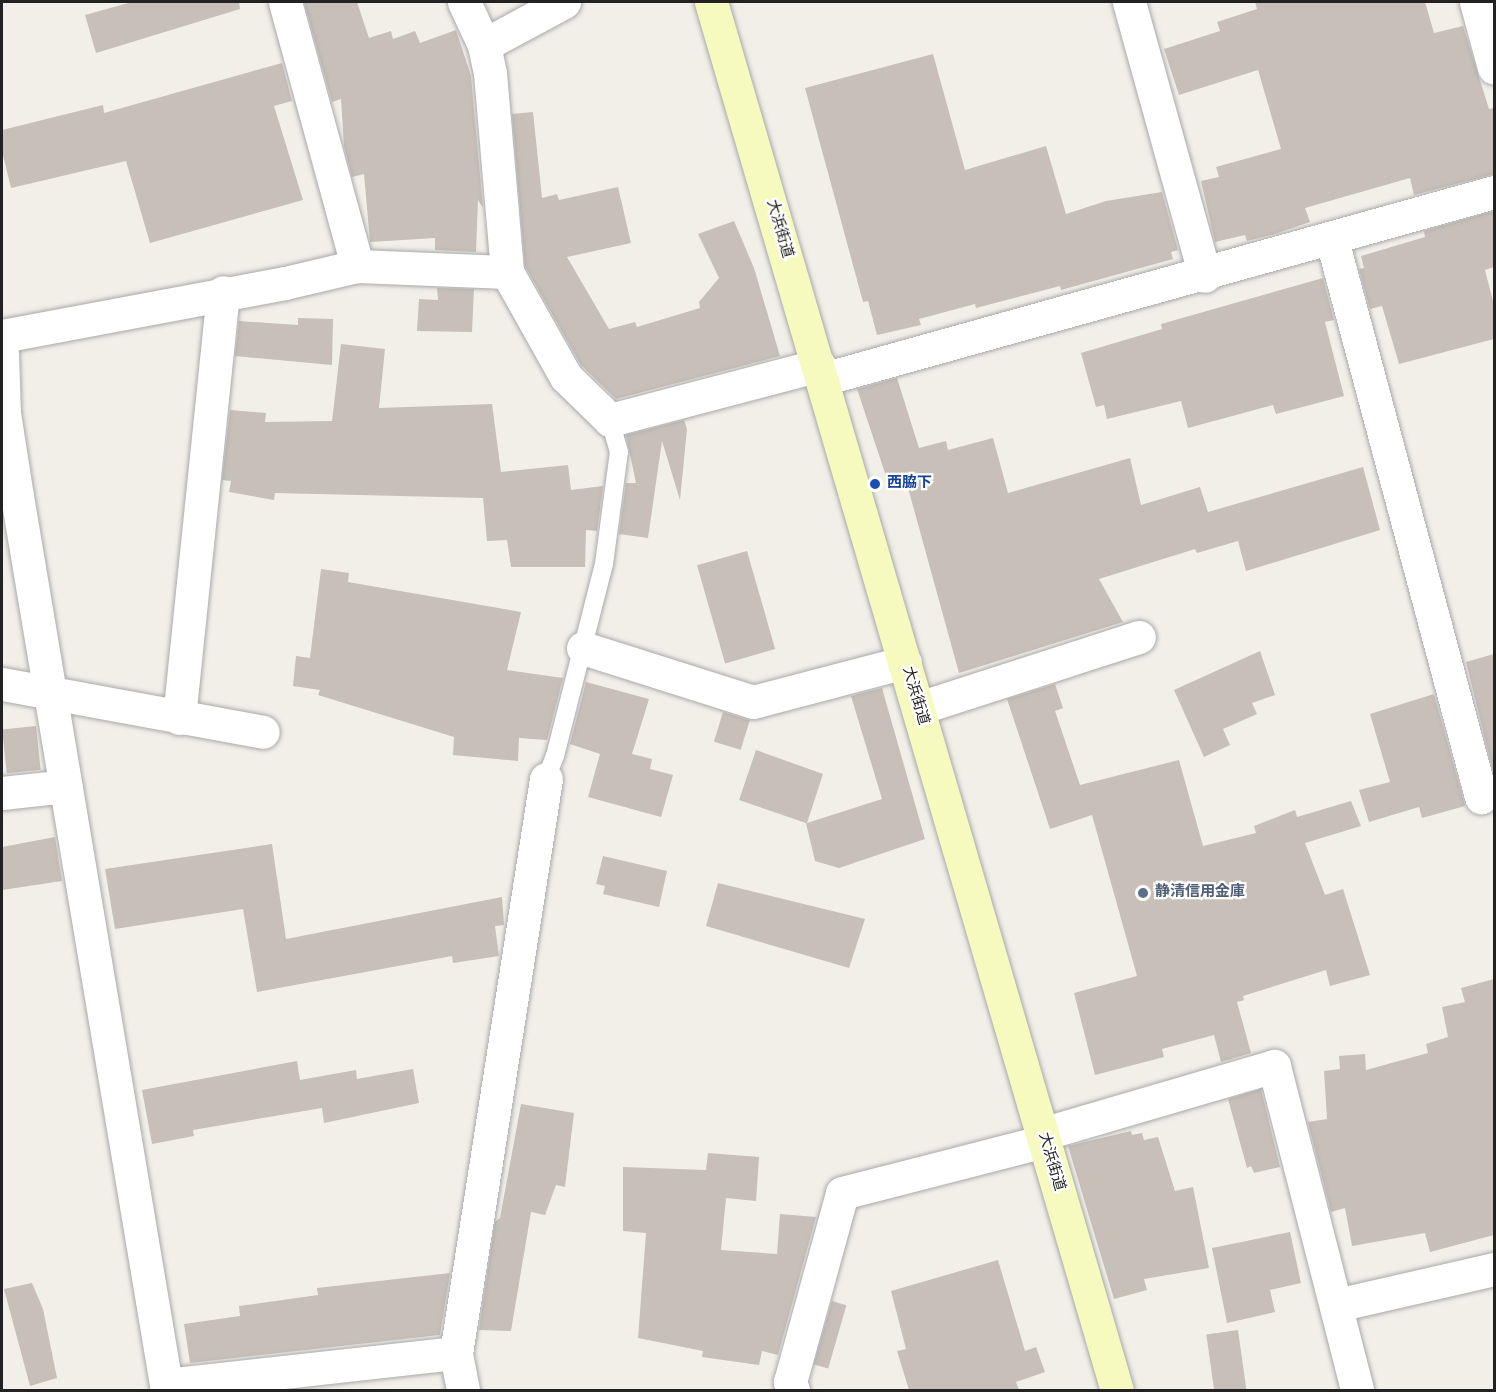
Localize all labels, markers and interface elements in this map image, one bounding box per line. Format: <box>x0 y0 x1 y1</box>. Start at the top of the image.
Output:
street label: 大浜街道 <box>762 198 796 260</box>
place label: 西脇下 <box>887 475 932 493</box>
marker: 西脇下 <box>868 477 882 491</box>
street label: 大浜街道 <box>898 665 932 727</box>
place label: 静清信用金庫 <box>1155 884 1245 902</box>
marker: 静清信用金庫 <box>1136 886 1150 900</box>
street label: 大浜街道 <box>1034 1131 1068 1193</box>

